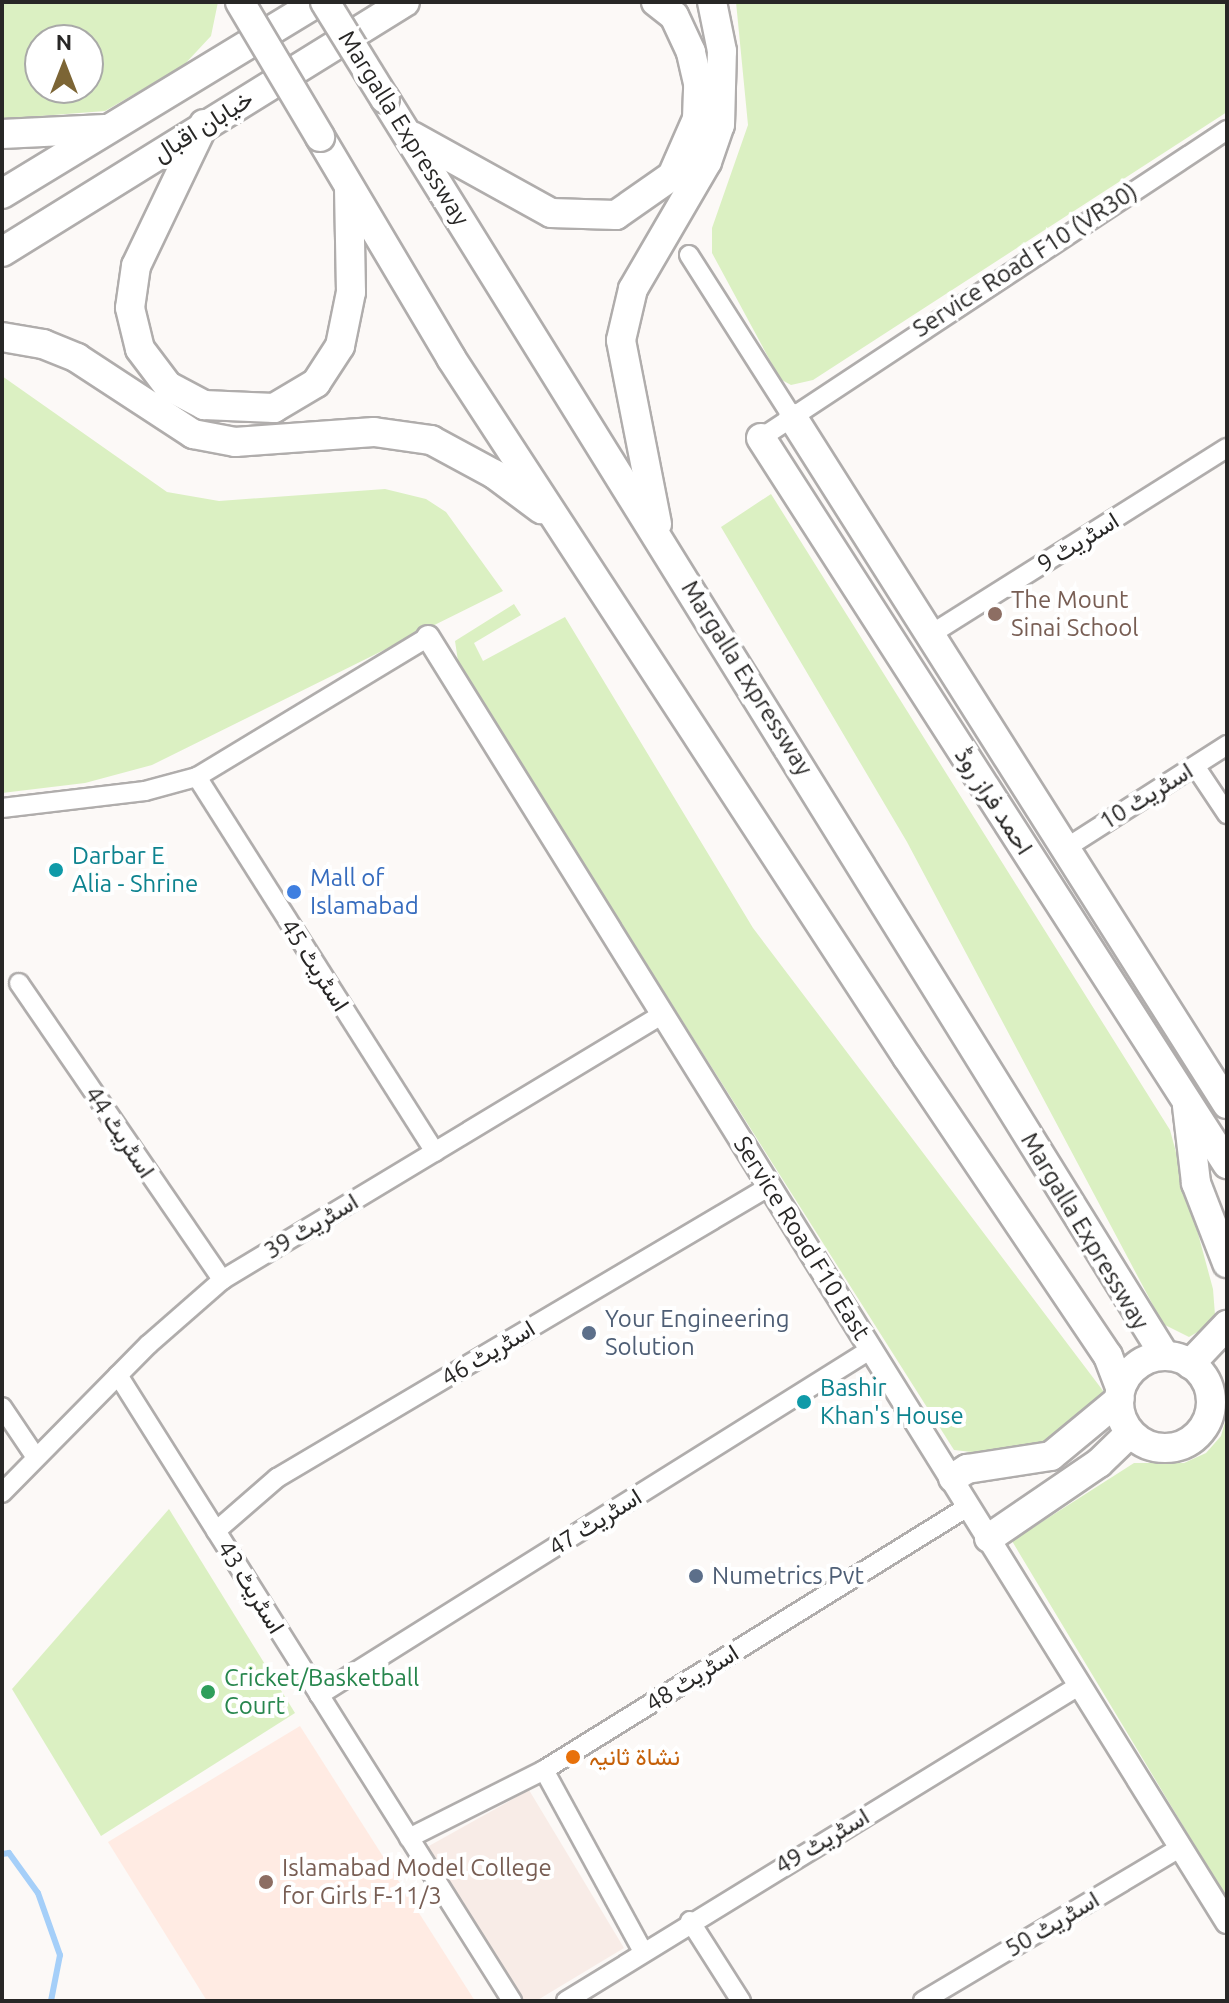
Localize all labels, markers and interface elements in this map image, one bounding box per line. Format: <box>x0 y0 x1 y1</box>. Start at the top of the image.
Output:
north arrow <box>24 24 104 104</box>
street label: Margalla Expressway <box>332 25 476 231</box>
text: N <box>56 29 72 54</box>
street label: خیابان اقبال <box>148 84 258 168</box>
street label: Service Road F10 (VR30) <box>907 177 1143 343</box>
street label: اسٹریٹ 9 <box>1032 506 1124 578</box>
street label: Margalla Expressway <box>675 575 819 781</box>
place label: The Mount Sinai School <box>1011 586 1139 642</box>
marker: The Mount Sinai School <box>986 605 1004 623</box>
street label: احمد فراز روڈ <box>949 742 1039 860</box>
street label: اسٹریٹ 10 <box>1094 756 1198 836</box>
place label: Darbar E Alia - Shrine <box>72 842 198 898</box>
marker: Darbar E Alia - Shrine <box>47 861 65 879</box>
place label: Mall of Islamabad <box>310 864 419 920</box>
marker: Mall of Islamabad <box>285 883 303 901</box>
street label: اسٹریٹ 45 <box>275 913 355 1017</box>
street label: اسٹریٹ 44 <box>79 1081 161 1183</box>
street label: Margalla Expressway <box>1015 1127 1155 1335</box>
street label: Service Road F10 East <box>728 1131 876 1345</box>
street label: اسٹریٹ 39 <box>259 1187 363 1265</box>
place label: Your Engineering Solution <box>605 1305 790 1361</box>
street label: اسٹریٹ 46 <box>436 1314 540 1392</box>
marker: Your Engineering Solution <box>580 1324 598 1342</box>
place label: Bashir Khan's House <box>820 1374 964 1430</box>
marker: Bashir Khan's House <box>795 1393 813 1411</box>
street label: اسٹریٹ 47 <box>543 1482 647 1562</box>
street label: اسٹریٹ 43 <box>211 1535 291 1639</box>
place label: Numetrics Pvt <box>712 1562 864 1590</box>
marker: Numetrics Pvt <box>687 1567 705 1585</box>
street label: اسٹریٹ 48 <box>640 1638 744 1718</box>
place label: Cricket/Basketball Court <box>224 1664 419 1720</box>
marker: Cricket/Basketball Court <box>199 1683 217 1701</box>
place label: نشاۃ ثانیہ <box>589 1743 680 1771</box>
marker: نشاۃ ثانیہ <box>564 1748 582 1766</box>
street label: اسٹریٹ 49 <box>770 1802 874 1880</box>
place label: Islamabad Model College for Girls F-11/3 <box>282 1854 552 1910</box>
marker: Islamabad Model College for Girls F-11/3 <box>257 1873 275 1891</box>
street label: اسٹریٹ 50 <box>1000 1885 1104 1963</box>

